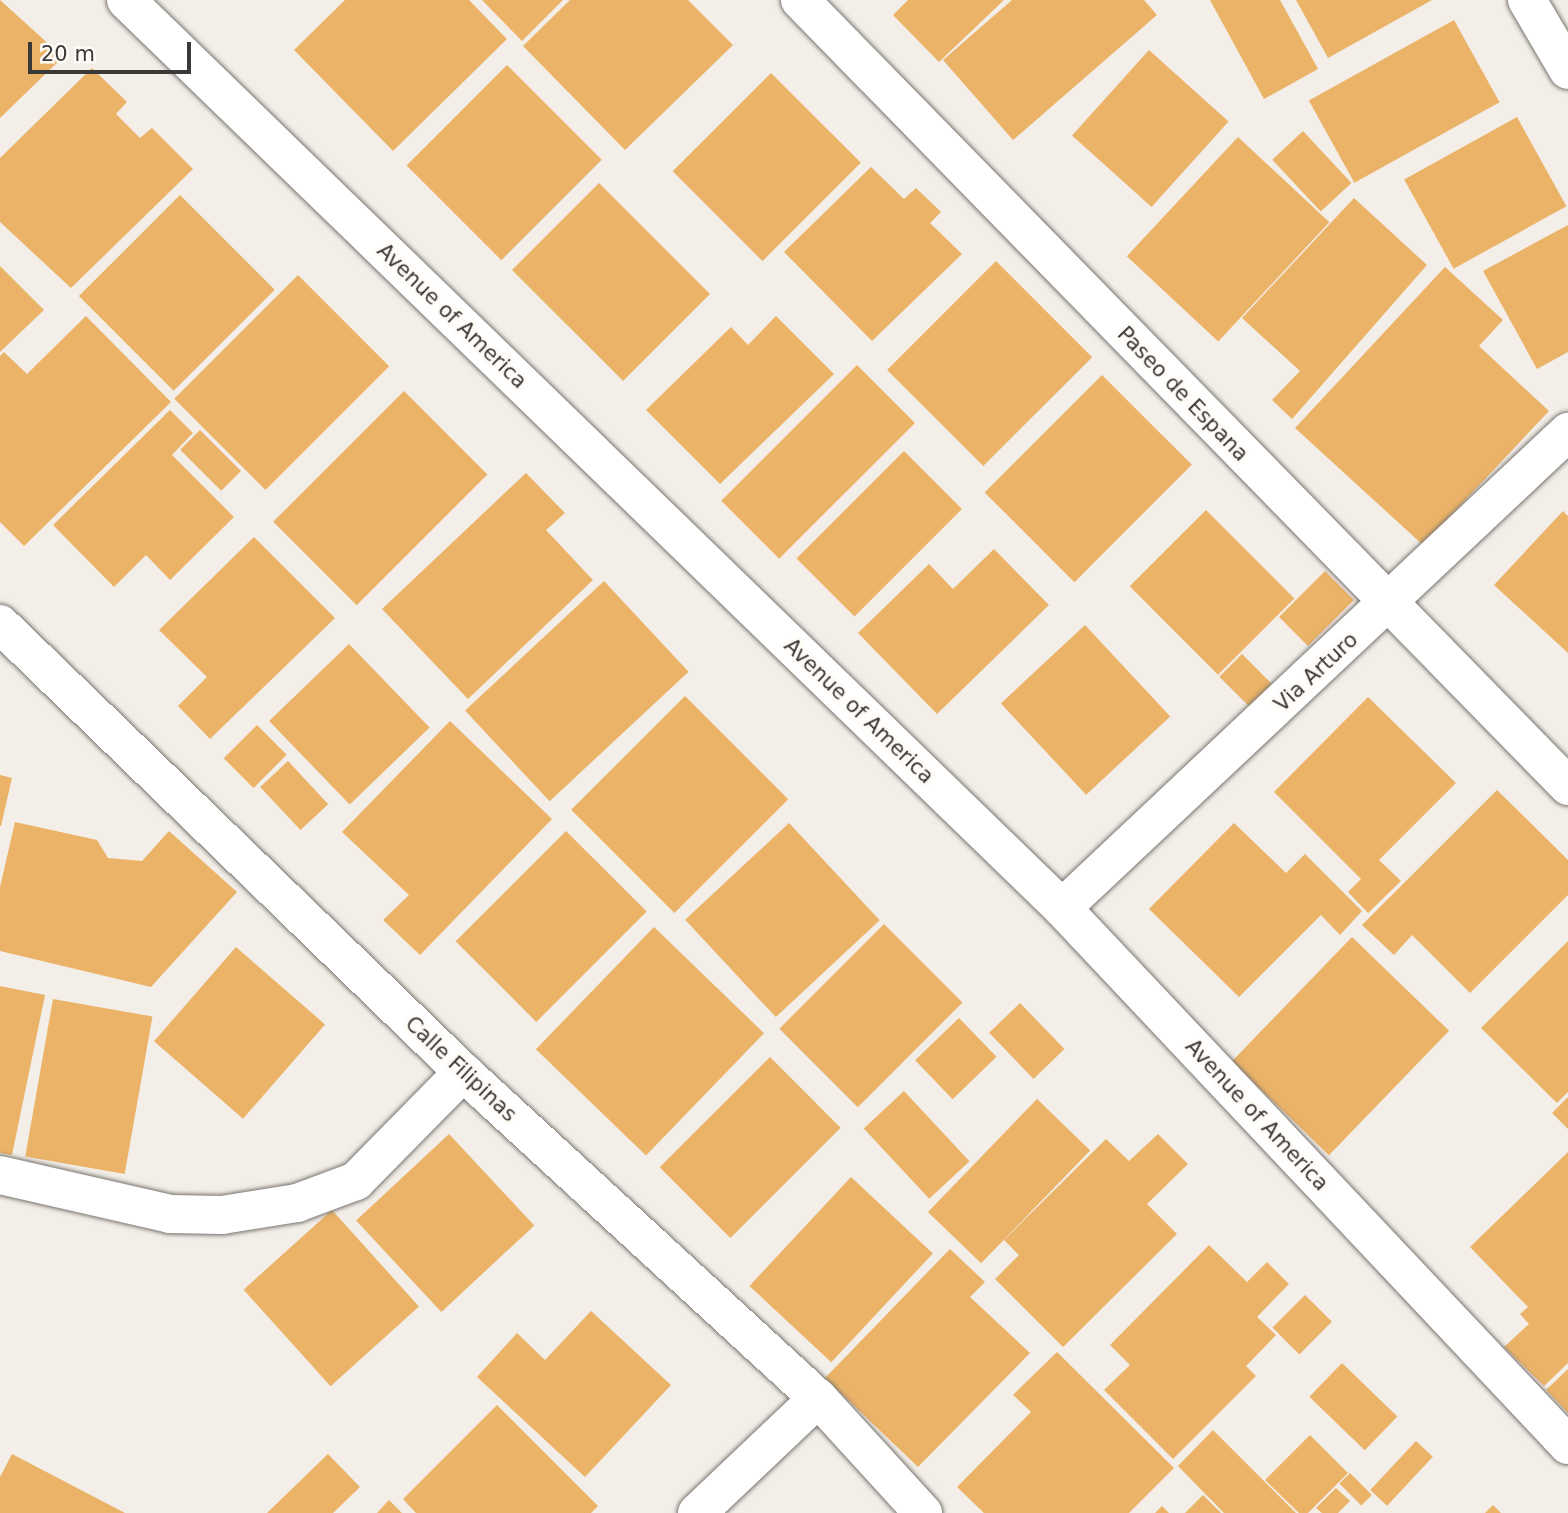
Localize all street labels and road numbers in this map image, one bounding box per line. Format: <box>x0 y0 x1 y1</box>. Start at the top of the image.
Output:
street label: Avenue of America <box>372 238 532 394</box>
street label: Paseo de Espana <box>1112 321 1254 467</box>
street label: Via Arturo <box>1269 627 1363 717</box>
street label: Avenue of America <box>779 633 939 789</box>
street label: Calle Filipinas <box>400 1011 522 1127</box>
street label: Avenue of America <box>1180 1034 1334 1196</box>

